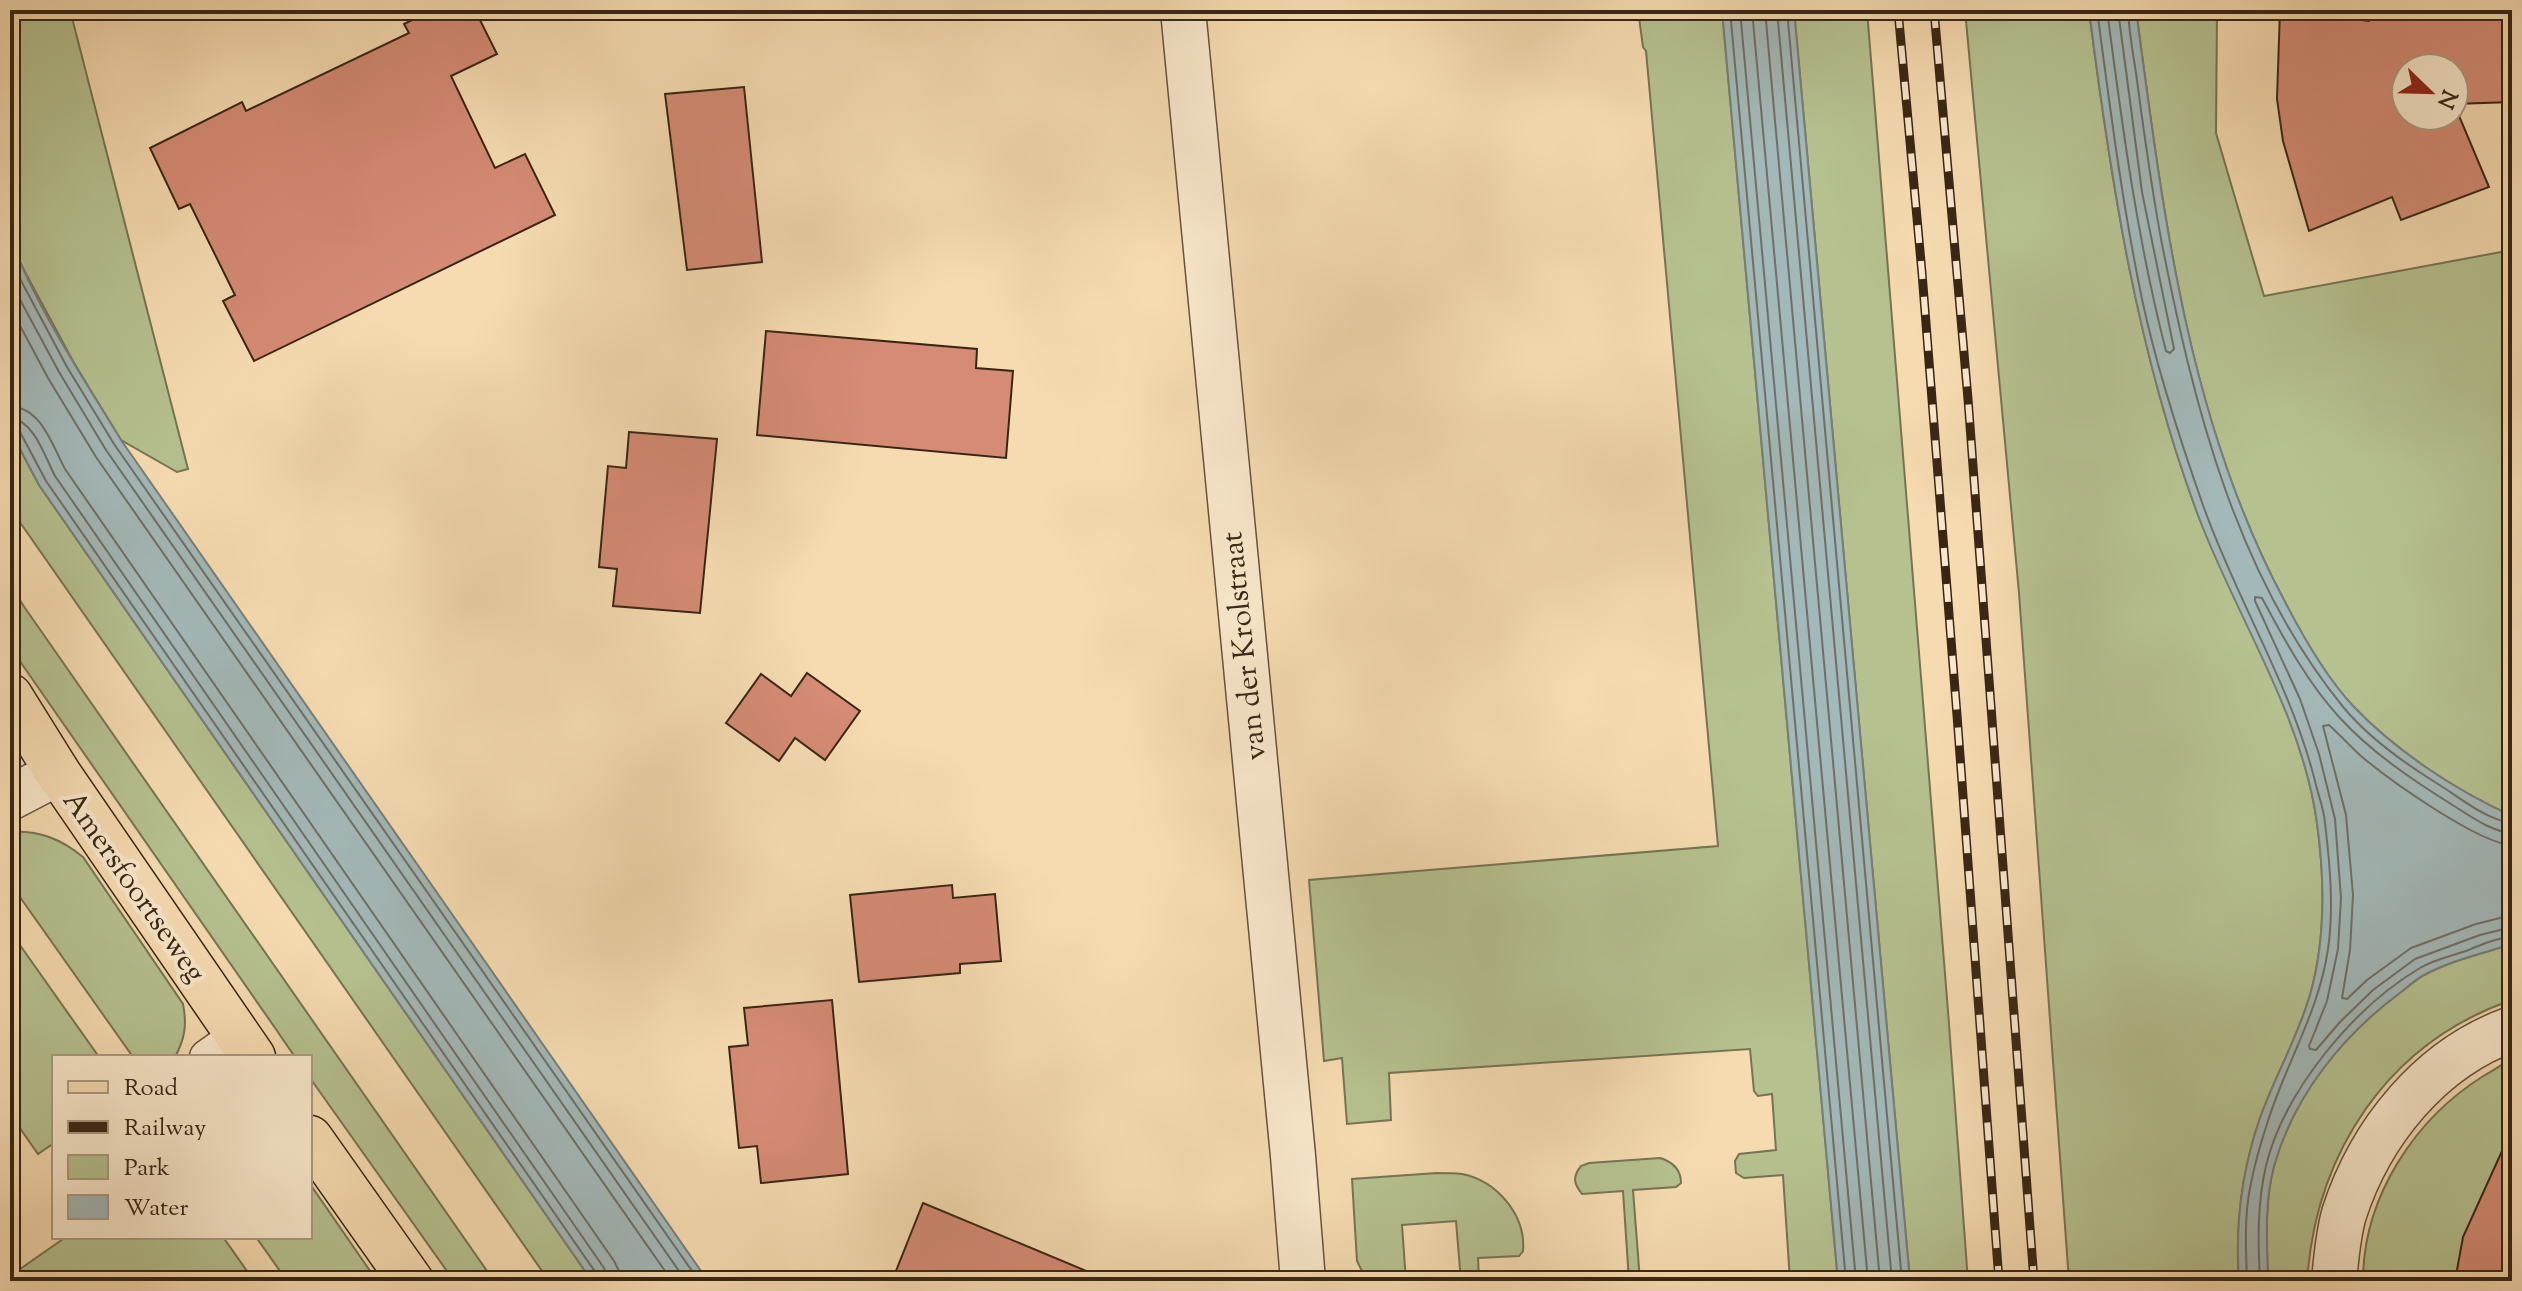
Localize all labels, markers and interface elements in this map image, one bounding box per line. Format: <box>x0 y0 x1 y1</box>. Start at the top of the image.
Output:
north arrow <box>2390 52 2470 132</box>
text: N <box>2427 84 2464 113</box>
street label: van der Krolstraat <box>1212 529 1279 762</box>
street label: Amersfoortseweg <box>51 783 215 992</box>
legend <box>52 1055 312 1239</box>
text: Road <box>124 1072 178 1106</box>
text: Railway <box>124 1112 206 1146</box>
text: Park <box>124 1152 170 1186</box>
text: Water <box>124 1192 188 1226</box>

